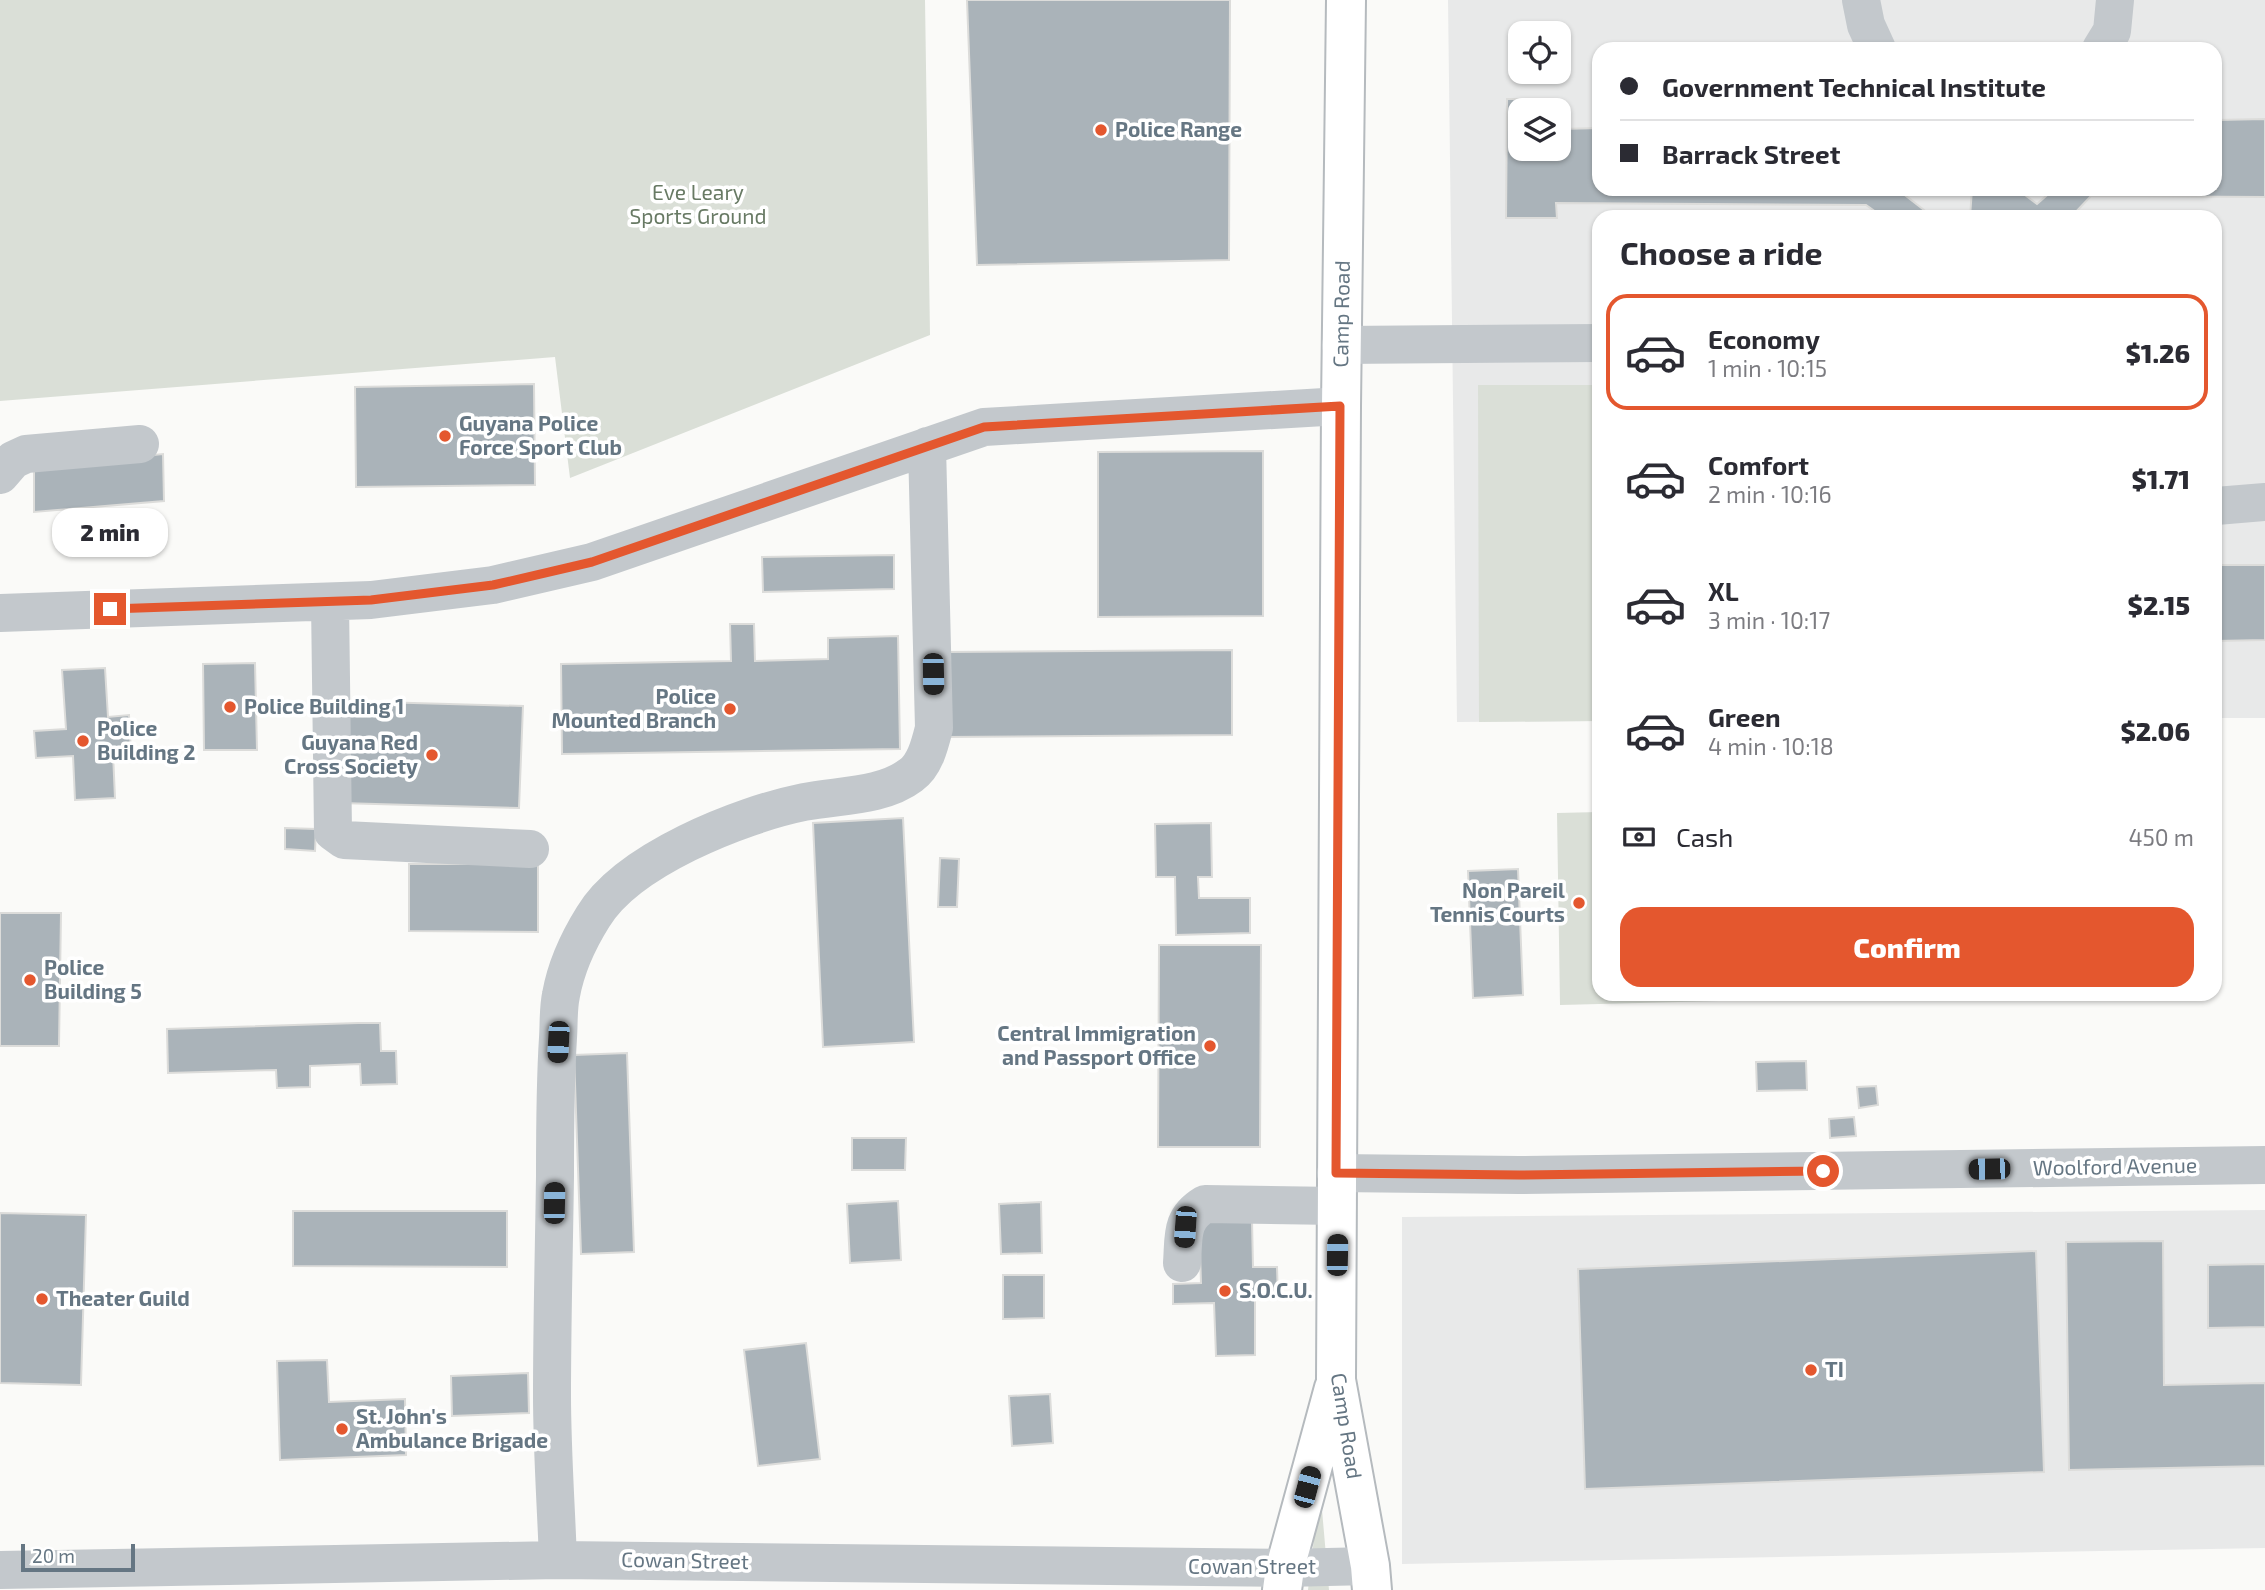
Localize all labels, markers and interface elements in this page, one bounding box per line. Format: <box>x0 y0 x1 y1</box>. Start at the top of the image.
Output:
map controls <box>1508 21 1571 161</box>
button: locate <box>1508 21 1571 84</box>
text: Government Technical Institute <box>1662 71 2046 102</box>
button: layers <box>1508 98 1571 161</box>
place label: Police Range <box>1115 116 1242 141</box>
marker: Police Range <box>1093 122 1109 138</box>
text: Barrack Street <box>1662 138 1840 169</box>
park label: Eve Leary Sports Ground <box>629 179 767 228</box>
text: Choose a ride <box>1620 233 1823 271</box>
street label: Camp Road <box>1327 260 1354 368</box>
icon: car <box>1624 321 1687 384</box>
text: Economy <box>1708 323 1820 354</box>
text: $1.26 <box>2125 337 2190 368</box>
text: 1 min · 10:15 <box>1708 354 1827 382</box>
place label: Guyana Police Force Sport Club <box>459 410 622 459</box>
marker: Guyana Police Force Sport Club <box>437 428 453 444</box>
icon: car <box>1624 447 1687 510</box>
text: Comfort <box>1708 449 1809 480</box>
text: $1.71 <box>2132 463 2190 494</box>
text: 2 min · 10:16 <box>1708 480 1832 508</box>
callout: 2 min <box>52 508 168 556</box>
text: 2 min <box>80 518 140 546</box>
icon: car <box>1624 573 1687 636</box>
text: XL <box>1708 575 1739 606</box>
text: $2.15 <box>2128 589 2190 620</box>
route end <box>94 593 126 625</box>
text: 3 min · 10:17 <box>1708 606 1830 634</box>
car <box>923 653 944 695</box>
place label: Police Mounted Branch <box>552 683 716 732</box>
place label: Police Building 1 <box>244 693 404 718</box>
marker: Police Building 1 <box>222 699 238 715</box>
icon: car <box>1624 699 1687 762</box>
marker: Police Mounted Branch <box>722 701 738 717</box>
text: Green <box>1708 701 1781 732</box>
place label: Police Building 2 <box>97 715 195 764</box>
text: $2.06 <box>2120 715 2190 746</box>
place label: Guyana Red Cross Society <box>284 729 418 779</box>
text: 4 min · 10:18 <box>1708 732 1834 760</box>
marker: Police Building 2 <box>75 733 91 749</box>
marker: Guyana Red Cross Society <box>424 747 440 763</box>
icon: cash <box>1620 818 1658 856</box>
text: Cash <box>1676 821 1733 852</box>
text: 450 m <box>2128 823 2194 851</box>
place label: Non Pareil Tennis Courts <box>1430 877 1565 926</box>
marker: Non Pareil Tennis Courts <box>1571 895 1587 911</box>
button: Confirm <box>1620 907 2194 987</box>
place label: Police Building 5 <box>44 954 142 1003</box>
marker: Police Building 5 <box>22 972 38 988</box>
car <box>547 1020 570 1064</box>
place label: Central Immigration and Passport Office <box>997 1020 1196 1069</box>
marker: Central Immigration and Passport Office <box>1202 1038 1218 1054</box>
street label: Woolford Avenue <box>2033 1152 2197 1179</box>
route start <box>1807 1155 1839 1187</box>
car <box>1968 1158 2011 1180</box>
car <box>544 1182 565 1224</box>
car <box>1174 1205 1197 1249</box>
car <box>1327 1234 1348 1276</box>
place label: S.O.C.U. <box>1239 1277 1313 1302</box>
marker: S.O.C.U. <box>1217 1283 1233 1299</box>
place label: Theater Guild <box>56 1285 190 1310</box>
marker: Theater Guild <box>34 1291 50 1307</box>
place label: TI <box>1825 1356 1844 1381</box>
marker: TI <box>1803 1362 1819 1378</box>
street label: Camp Road <box>1327 1371 1368 1481</box>
place label: St. John's Ambulance Brigade <box>356 1403 548 1452</box>
marker: St. John's Ambulance Brigade <box>334 1421 350 1437</box>
car <box>1292 1464 1323 1510</box>
scale bar <box>21 1541 135 1573</box>
text: 20 m <box>32 1544 75 1567</box>
street label: Cowan Street <box>621 1546 749 1573</box>
street label: Cowan Street <box>1188 1553 1316 1578</box>

